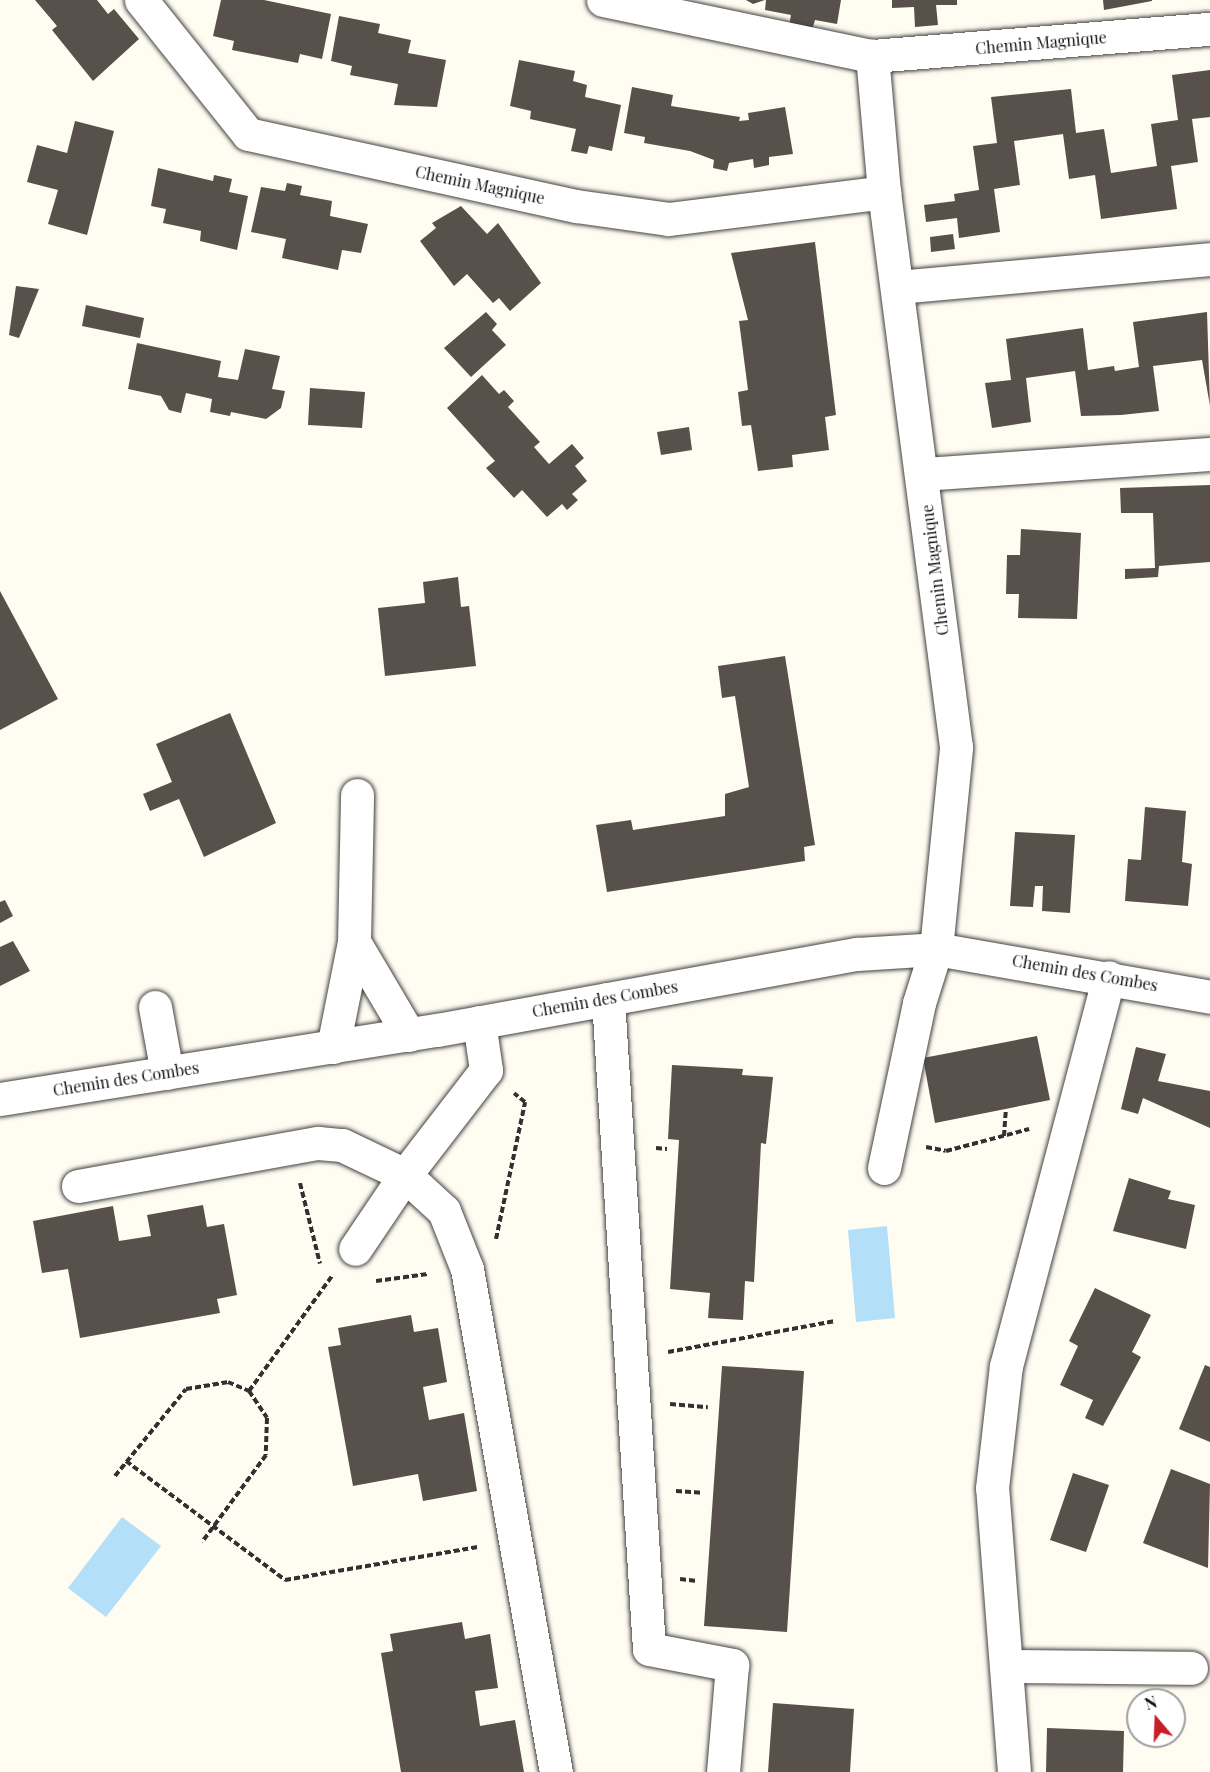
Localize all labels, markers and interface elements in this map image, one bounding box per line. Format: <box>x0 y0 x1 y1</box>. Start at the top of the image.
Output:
street label: Chemin Magnique <box>974 28 1108 58</box>
street label: Chemin Magnique <box>414 162 546 208</box>
street label: Chemin Magnique <box>917 503 953 637</box>
street label: Chemin des Combes <box>1011 951 1159 995</box>
street label: Chemin des Combes <box>531 977 679 1021</box>
street label: Chemin des Combes <box>52 1058 200 1100</box>
north arrow <box>1126 1688 1186 1748</box>
text: N <box>1142 1691 1160 1714</box>

